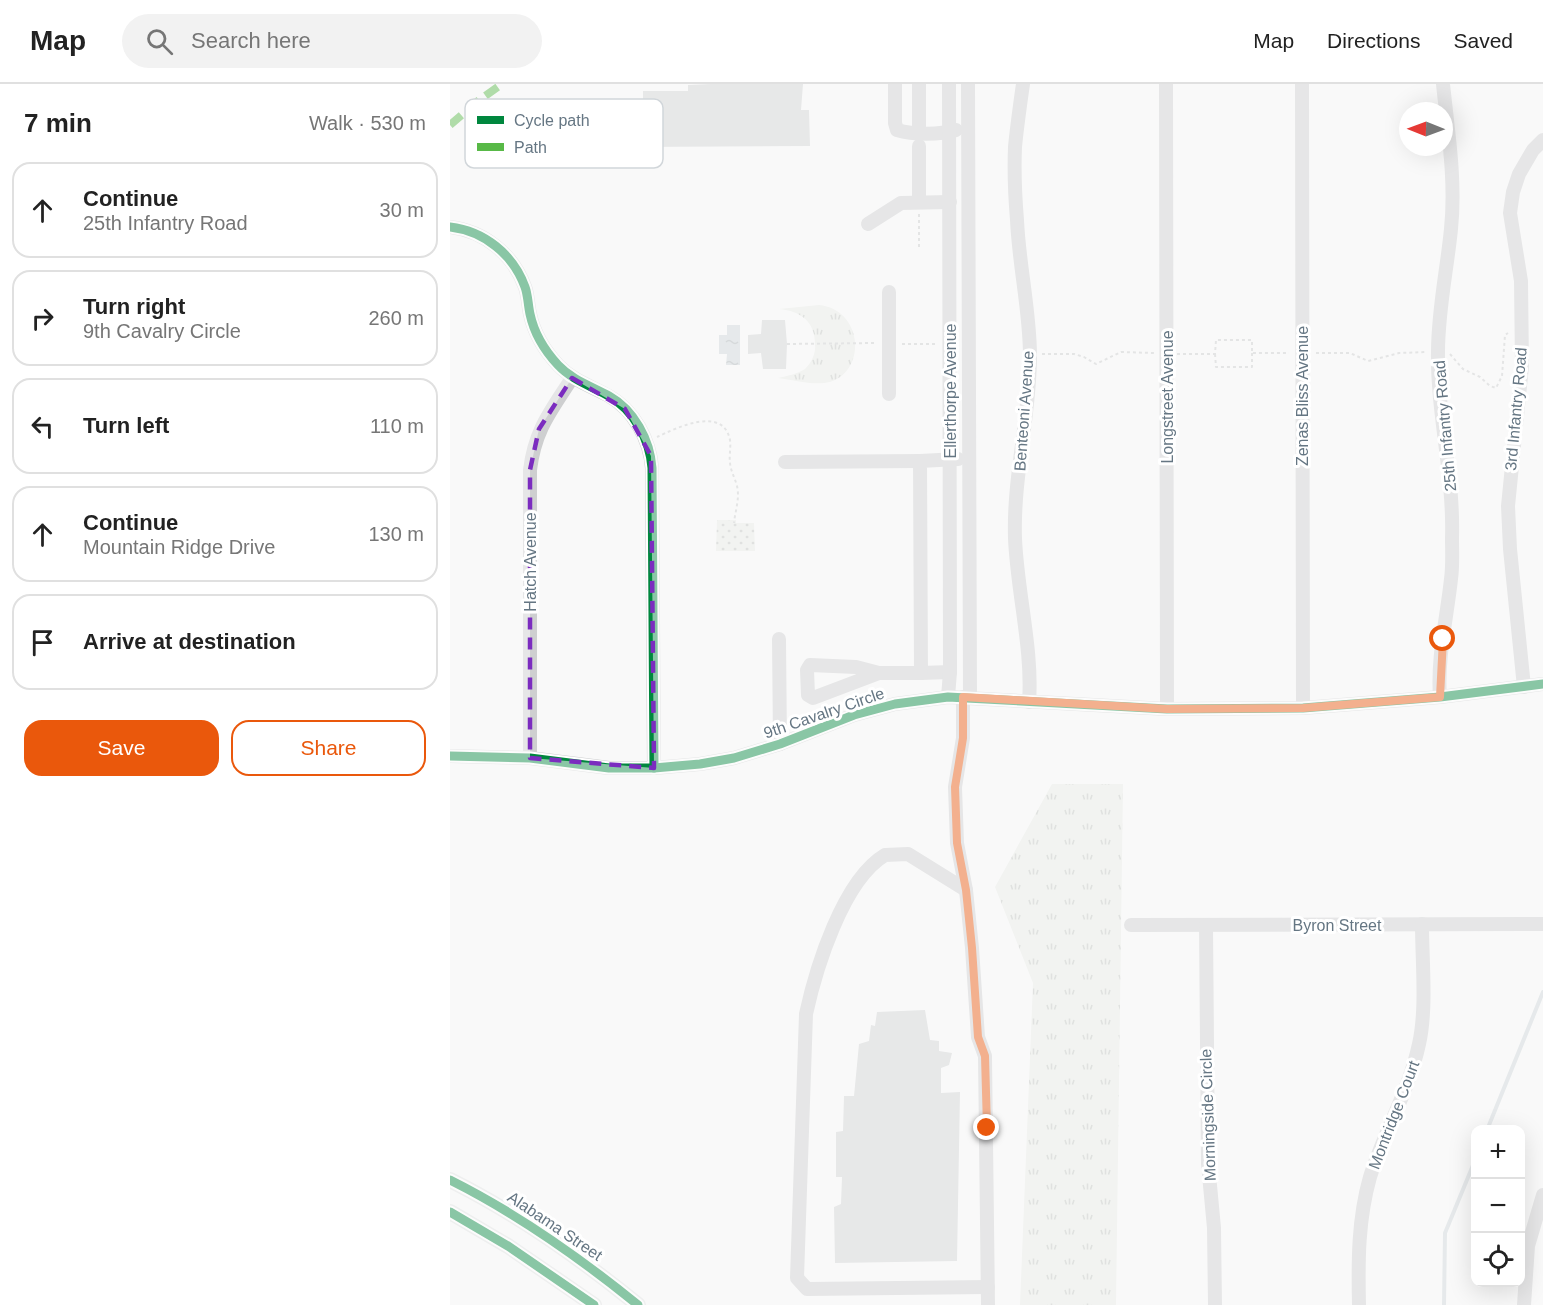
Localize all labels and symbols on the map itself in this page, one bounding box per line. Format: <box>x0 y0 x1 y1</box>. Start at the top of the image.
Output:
legend <box>465 99 663 168</box>
north arrow <box>1399 102 1453 156</box>
text: Cycle path <box>514 112 590 129</box>
text: Path <box>514 139 547 156</box>
street label: Ellerthorpe Avenue <box>942 323 959 458</box>
street label: Zenas Bliss Avenue <box>1294 326 1311 466</box>
street label: Longstreet Avenue <box>1159 330 1176 464</box>
street label: 3rd Infantry Road <box>1502 347 1530 471</box>
street label: Benteoni Avenue <box>1011 350 1037 472</box>
street label: 25th Infantry Road <box>1431 360 1459 492</box>
street label: Hatch Avenue <box>522 512 539 612</box>
route start <box>1429 625 1455 651</box>
street label: 9th Cavalry Circle <box>762 684 887 742</box>
street label: Byron Street <box>1293 917 1382 934</box>
street label: Morningside Circle <box>1197 1048 1219 1182</box>
street label: Montridge Court <box>1366 1058 1423 1172</box>
route end <box>973 1114 999 1140</box>
street label: Alabama Street <box>505 1188 606 1264</box>

